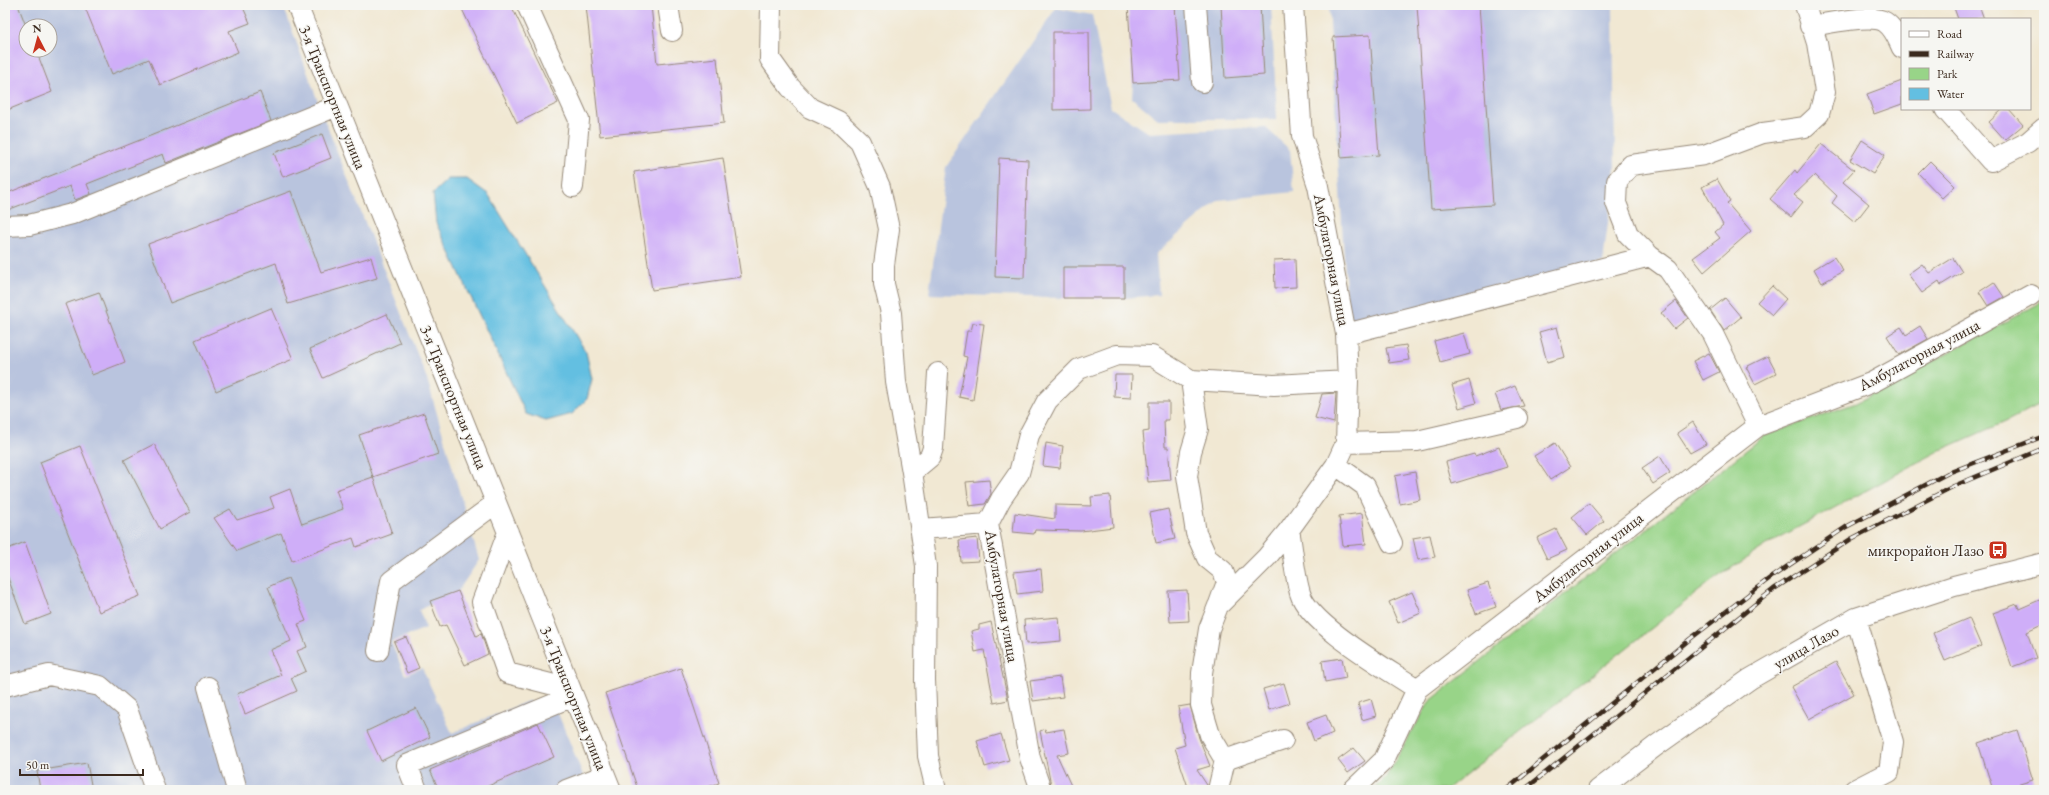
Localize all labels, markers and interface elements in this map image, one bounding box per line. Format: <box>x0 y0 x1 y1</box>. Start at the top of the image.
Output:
north arrow <box>18 18 58 58</box>
legend <box>1901 18 2031 110</box>
text: N <box>32 21 42 35</box>
street label: 3-я Транспортная улица <box>294 22 372 173</box>
text: Road <box>1937 26 1963 42</box>
text: Railway <box>1937 46 1975 62</box>
text: Park <box>1937 66 1958 82</box>
text: Water <box>1937 86 1964 102</box>
street label: Амбулаторная улица <box>1309 191 1355 328</box>
street label: Амбулаторная улица <box>1854 314 1984 396</box>
street label: 3-я Транспортная улица <box>415 322 493 473</box>
street label: Амбулаторная улица <box>1528 507 1648 607</box>
street label: Амбулаторная улица <box>980 527 1024 664</box>
bus stop icon: микрорайон Лазо <box>1987 539 2009 561</box>
place label: микрорайон Лазо <box>1868 540 1984 561</box>
street label: улица Лазо <box>1769 620 1843 674</box>
street label: 3-я Транспортная улица <box>535 623 613 774</box>
scale bar <box>20 751 143 777</box>
text: 50 m <box>26 757 50 773</box>

